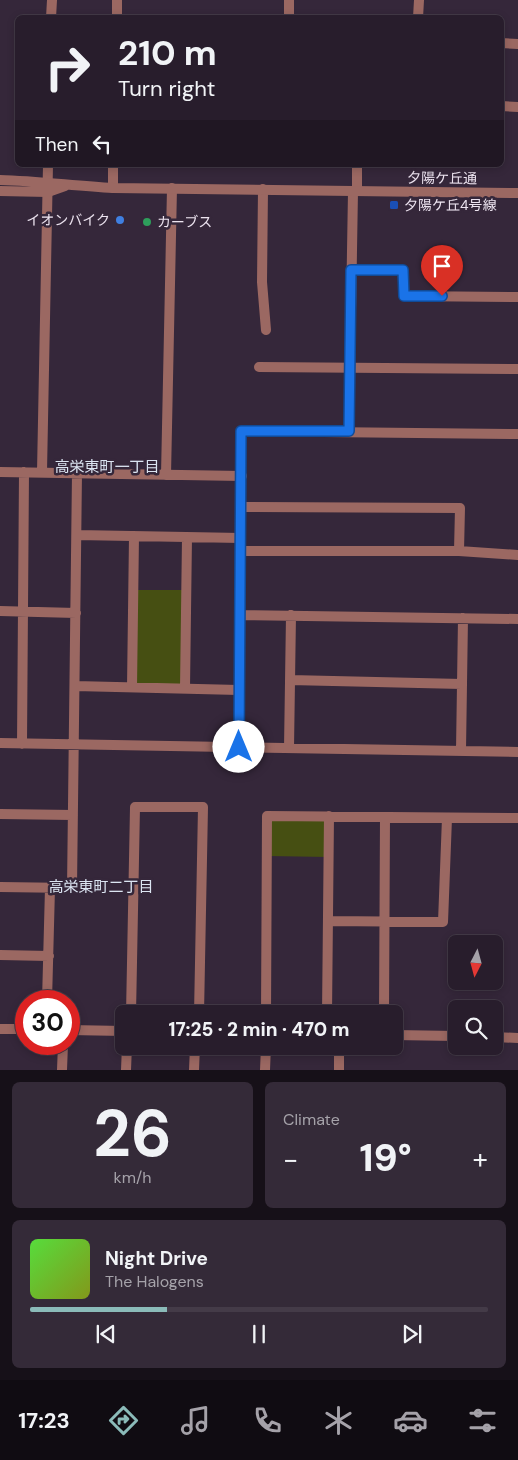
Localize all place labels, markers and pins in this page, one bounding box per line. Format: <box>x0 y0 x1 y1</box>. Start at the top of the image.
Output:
place label: 夕陽ケ丘4号線 <box>404 196 497 214</box>
marker: 夕陽ケ丘4号線 <box>388 199 400 211</box>
place label: イオンバイク <box>26 211 110 229</box>
place label: カーブス <box>157 213 212 231</box>
marker: イオンバイク <box>114 214 126 226</box>
marker: カーブス <box>141 216 153 228</box>
pin <box>421 245 463 296</box>

